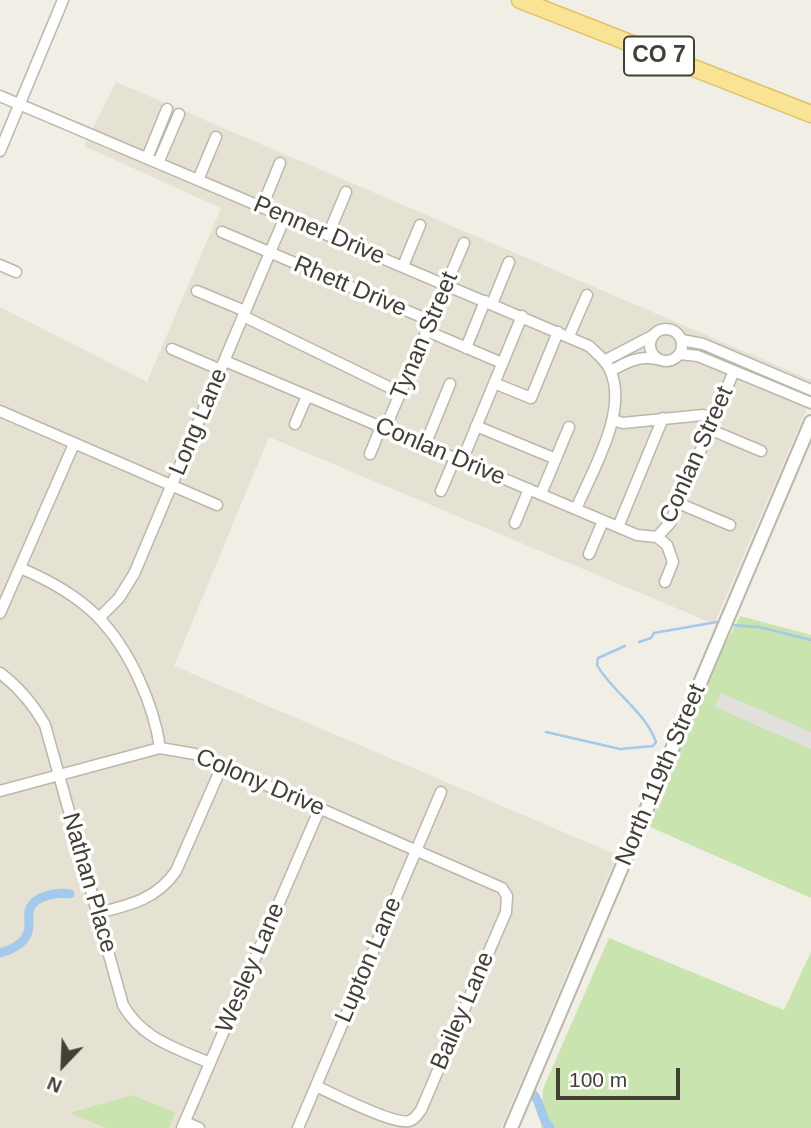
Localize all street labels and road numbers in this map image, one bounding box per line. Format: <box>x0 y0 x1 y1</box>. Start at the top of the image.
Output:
road number: CO 7 <box>624 36 694 76</box>
street label: Penner Drive <box>249 190 389 272</box>
street label: Rhett Drive <box>289 250 411 324</box>
street label: Tynan Street <box>385 268 465 404</box>
street label: Long Lane <box>164 364 234 480</box>
street label: Conlan Street <box>654 382 740 528</box>
street label: Conlan Drive <box>371 412 509 492</box>
street label: North 119th Street <box>610 680 712 870</box>
street label: Colony Drive <box>191 743 329 823</box>
street label: Nathan Place <box>55 810 123 956</box>
street label: Lupton Lane <box>330 893 408 1027</box>
street label: Wesley Lane <box>211 899 291 1037</box>
street label: Bailey Lane <box>425 948 501 1074</box>

